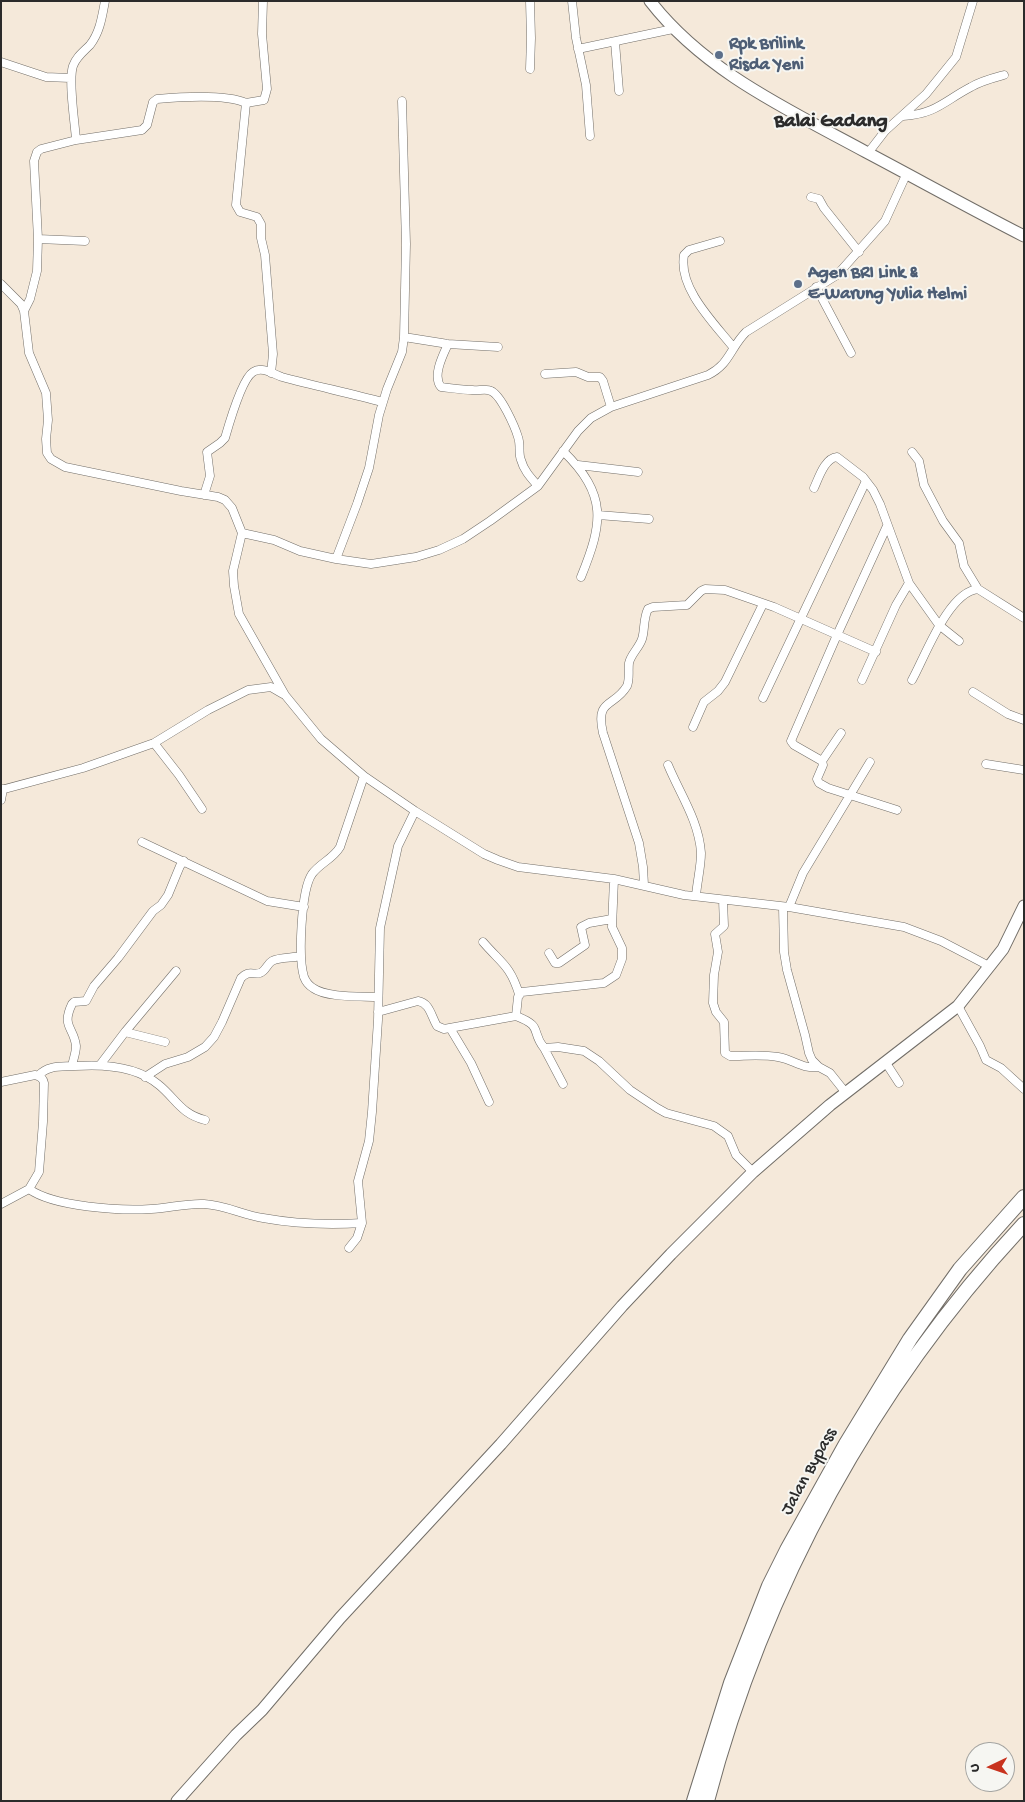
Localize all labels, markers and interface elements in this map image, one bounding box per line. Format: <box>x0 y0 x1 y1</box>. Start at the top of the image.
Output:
place label: Rpk Brilink Risda Yeni <box>729 34 804 76</box>
marker: Rpk Brilink Risda Yeni <box>713 49 725 61</box>
district label: Balai Gadang <box>774 111 888 135</box>
place label: Agen BRI Link & E-Warung Yulia Helmi <box>808 263 967 306</box>
marker: Agen BRI Link & E-Warung Yulia Helmi <box>792 278 804 290</box>
street label: Jalan Bypass <box>777 1425 843 1519</box>
north arrow <box>965 1742 1015 1792</box>
text: U <box>967 1763 984 1772</box>

